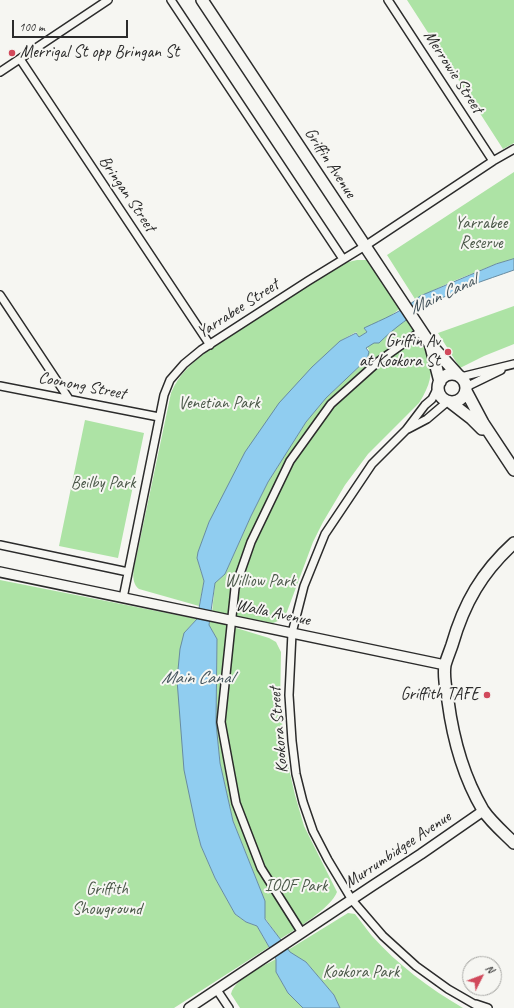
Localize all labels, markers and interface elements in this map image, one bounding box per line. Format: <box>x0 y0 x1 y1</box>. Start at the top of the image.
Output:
scale bar <box>14 12 130 38</box>
text: 100 m <box>19 19 45 35</box>
street label: Merrowie Street <box>419 27 487 117</box>
place label: Merrigal St opp Bringan St <box>20 43 179 63</box>
marker: Merrigal St opp Bringan St <box>7 48 17 58</box>
street label: Griffin Avenue <box>300 124 360 202</box>
street label: Bringan Street <box>94 152 160 236</box>
park label: Yarrabee Reserve <box>455 214 507 254</box>
water label: Main Canal <box>406 270 480 320</box>
street label: Yarrabee Street <box>193 275 283 343</box>
place label: Griffin Av at Kookora St <box>359 332 440 372</box>
marker: Griffin Av at Kookora St <box>443 347 453 357</box>
street label: Coonong Street <box>37 368 127 404</box>
park label: Venetian Park <box>178 394 260 414</box>
park label: Beilby Park <box>71 474 135 494</box>
park label: Williow Park <box>225 572 295 592</box>
street label: Walla Avenue <box>234 595 312 631</box>
water label: Main Canal <box>161 667 233 689</box>
place label: Griffith TAFE <box>400 685 479 705</box>
street label: Kookora Street <box>265 686 293 774</box>
marker: Griffith TAFE <box>482 690 492 700</box>
street label: Murrumbidgee Avenue <box>341 807 455 893</box>
park label: IOOF Park <box>265 877 327 897</box>
park label: Griffith Showground <box>72 880 142 920</box>
north arrow <box>462 956 502 996</box>
text: N <box>483 961 498 976</box>
park label: Kookora Park <box>323 963 399 983</box>

